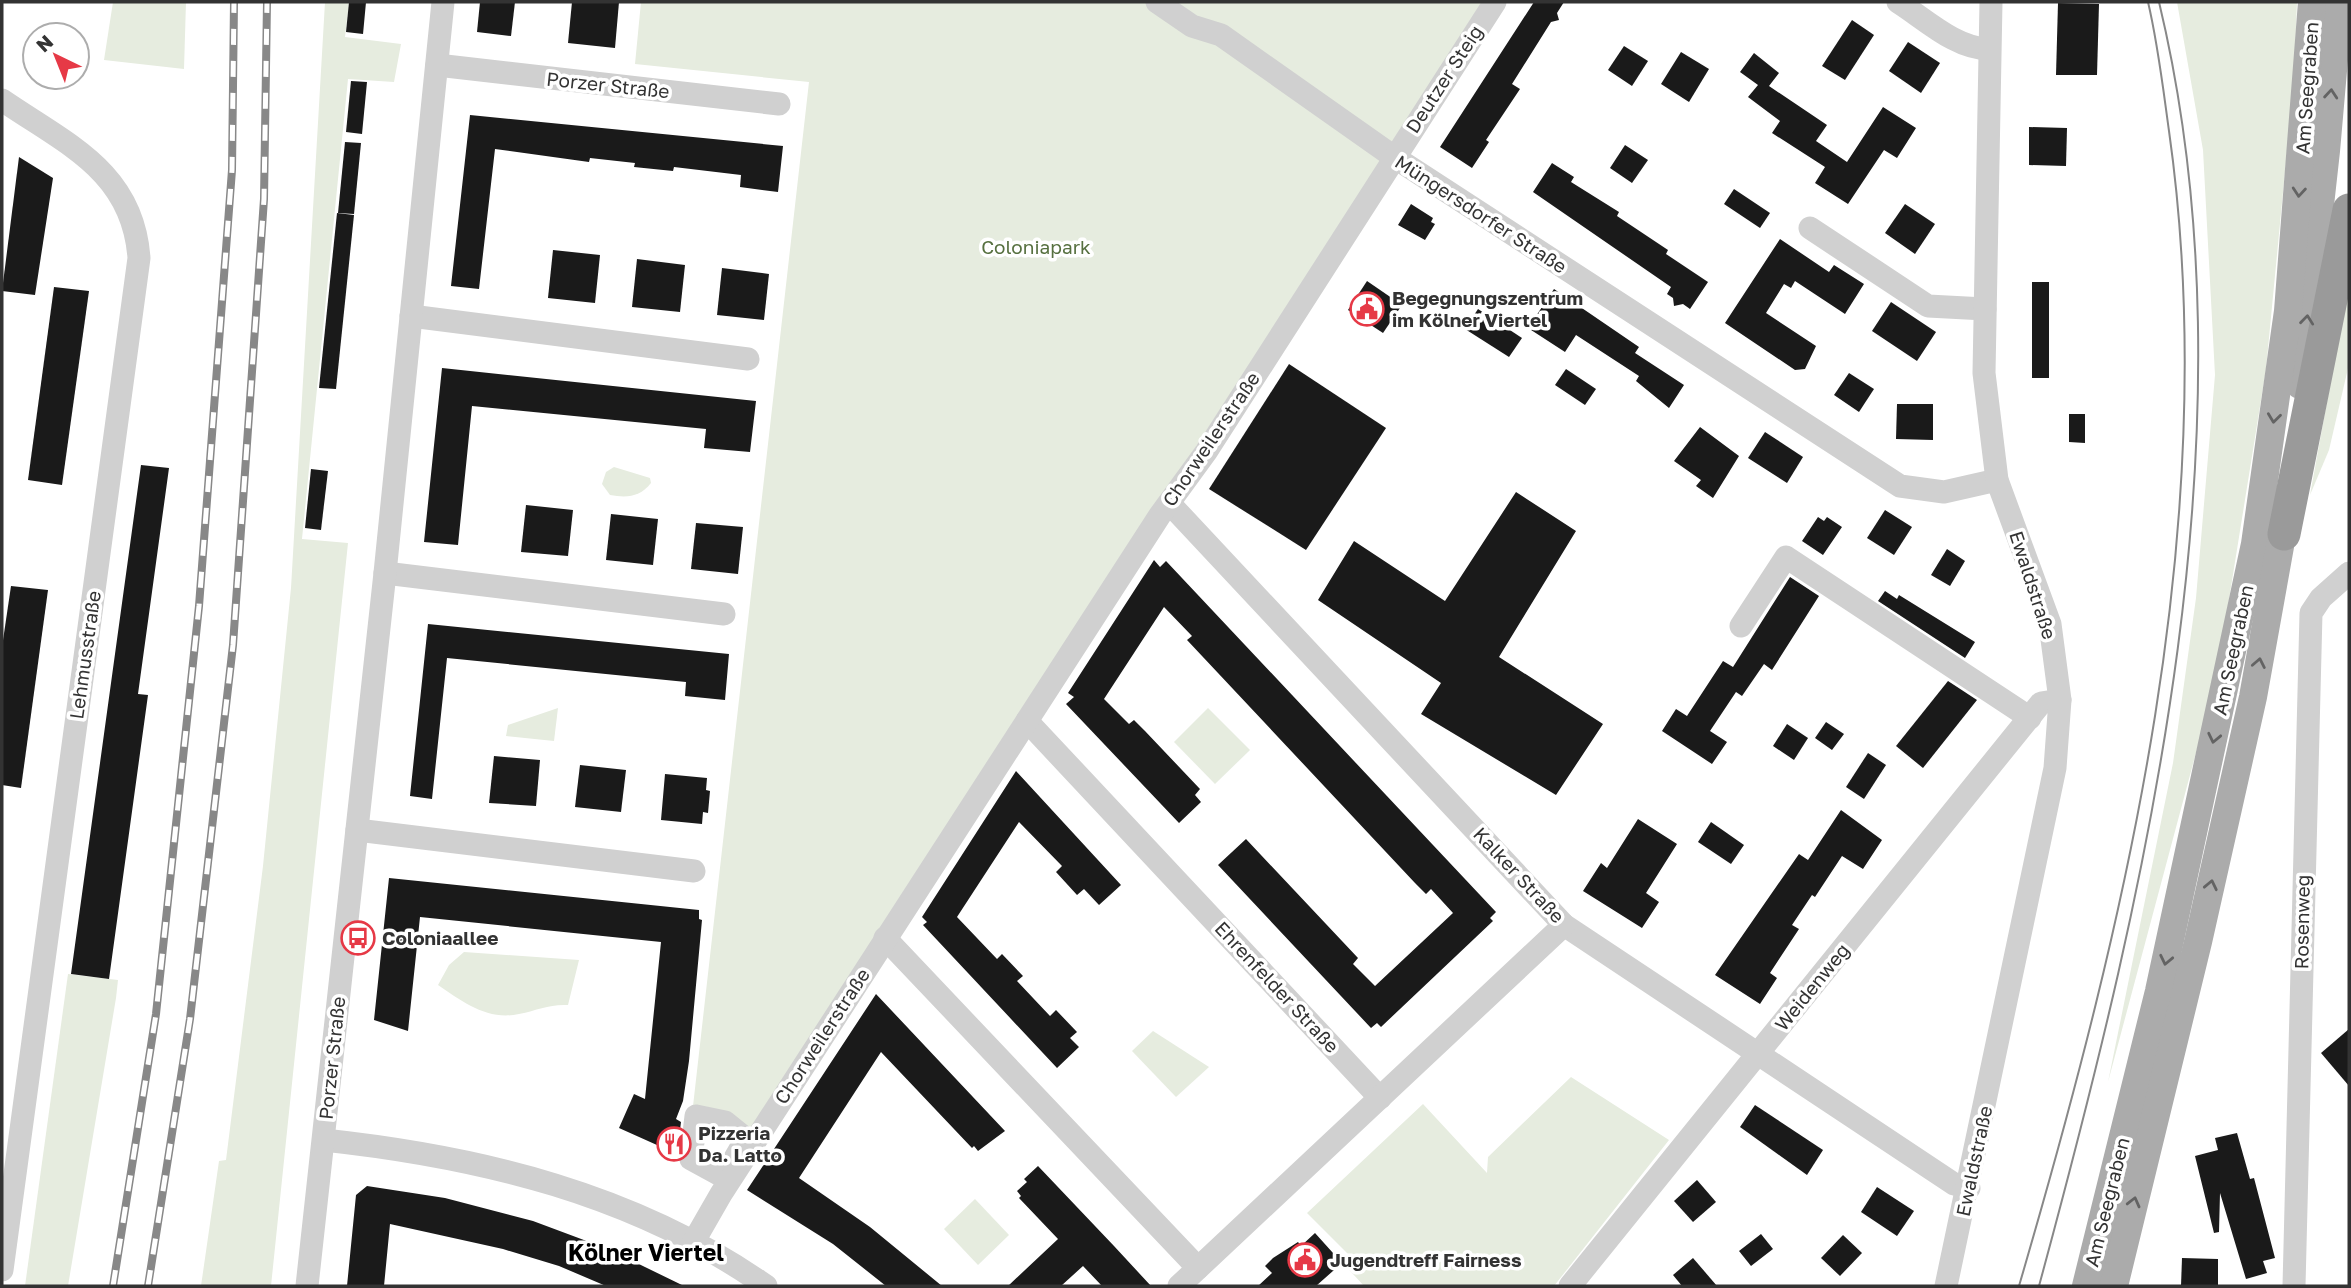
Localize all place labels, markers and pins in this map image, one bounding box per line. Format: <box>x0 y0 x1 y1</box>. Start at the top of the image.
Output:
place label: Begegnungszentrum im Kölner Viertel <box>1392 286 1583 331</box>
public building icon: Begegnungszentrum im Kölner Viertel <box>1348 290 1386 328</box>
bus stop icon: Coloniaallee <box>339 919 377 957</box>
place label: Coloniaallee <box>382 926 498 949</box>
place label: Pizzeria Da. Latto <box>698 1121 782 1166</box>
restaurant icon: Pizzeria Da. Latto <box>655 1125 693 1163</box>
public building icon: Jugendtreff Fairness <box>1286 1241 1324 1279</box>
place label: Jugendtreff Fairness <box>1330 1248 1522 1271</box>

